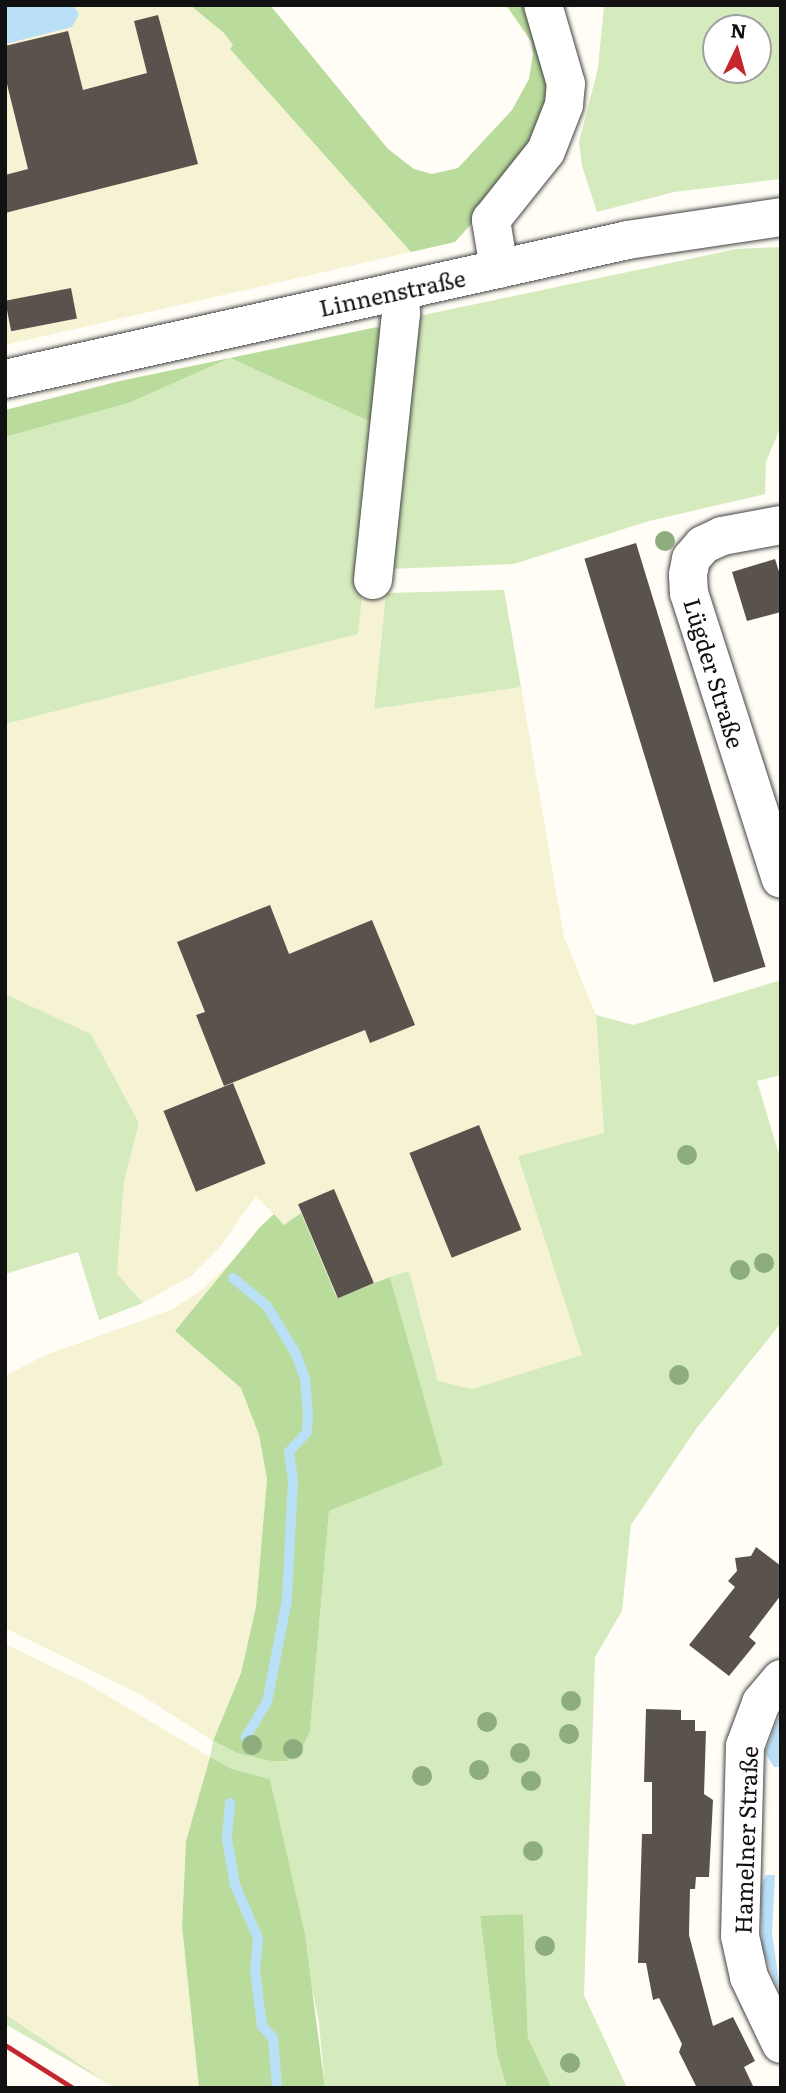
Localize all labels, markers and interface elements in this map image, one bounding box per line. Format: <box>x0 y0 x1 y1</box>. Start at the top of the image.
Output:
north arrow <box>702 14 772 84</box>
text: N <box>729 15 748 45</box>
street label: Linnenstraße <box>316 263 468 321</box>
street label: Lügder Straße <box>679 595 751 751</box>
street label: Hamelner Straße <box>728 1745 762 1935</box>

